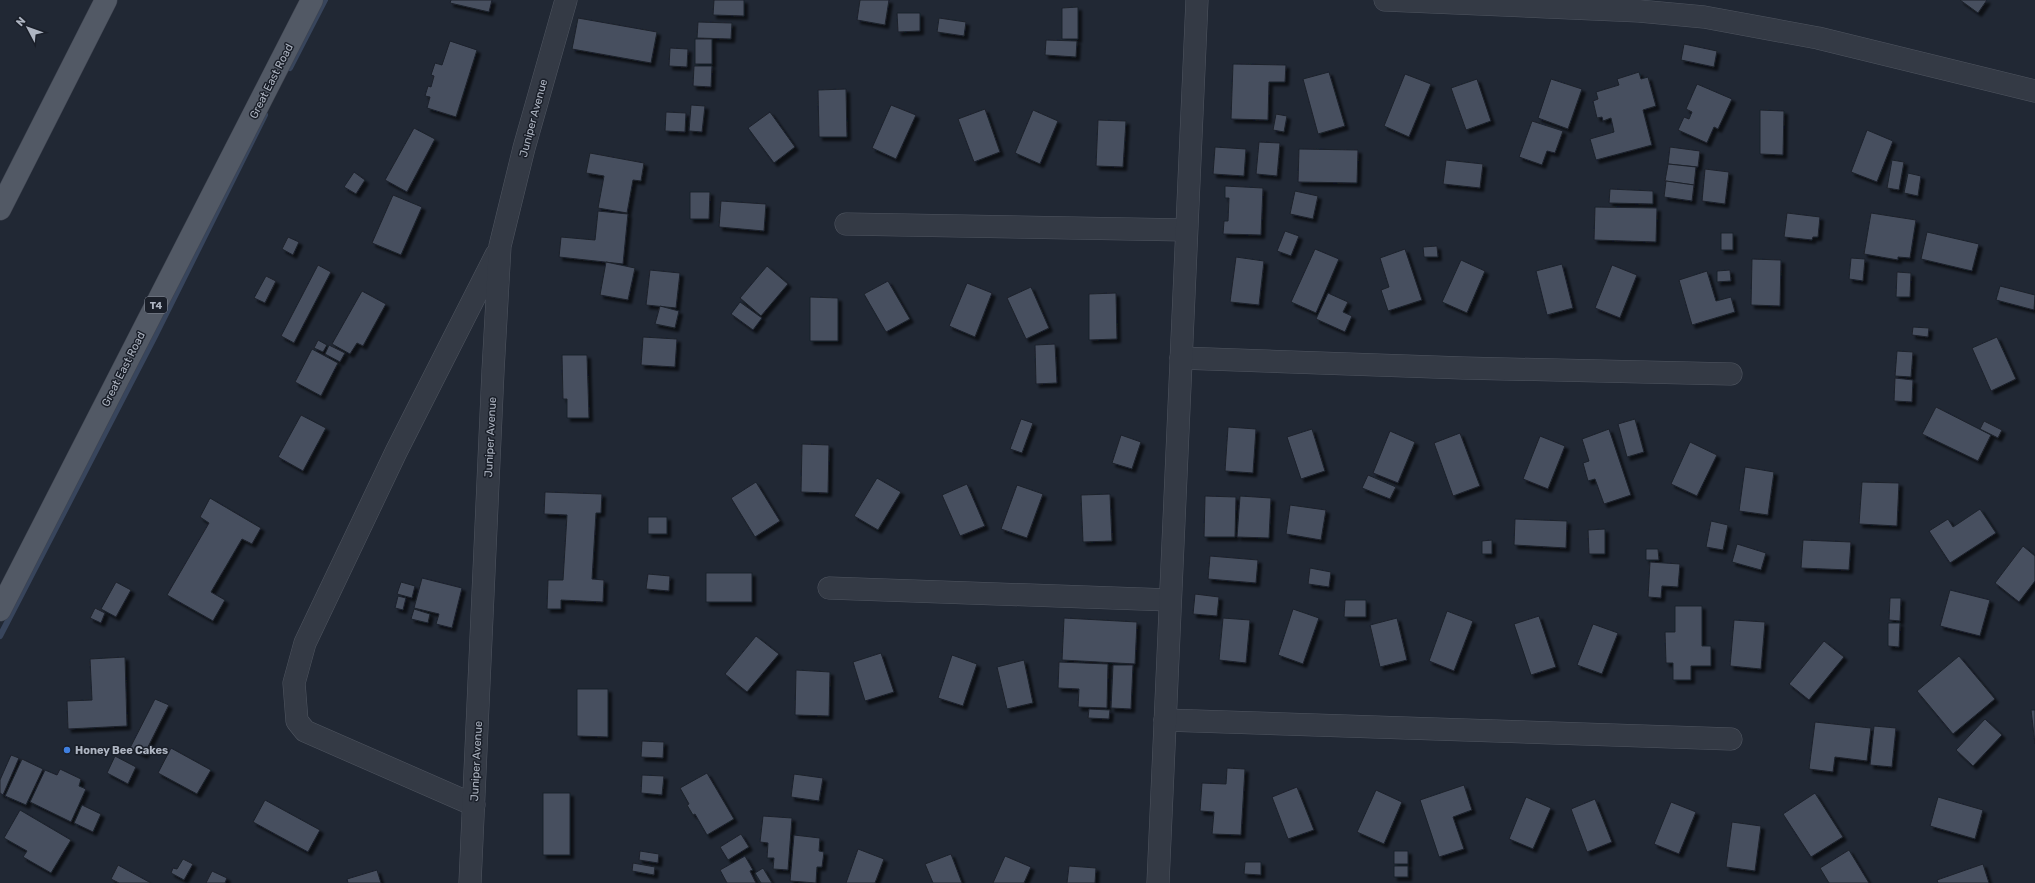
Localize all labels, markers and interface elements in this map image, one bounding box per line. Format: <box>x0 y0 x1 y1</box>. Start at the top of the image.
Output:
north arrow <box>8 8 48 48</box>
text: N <box>13 14 28 29</box>
street label: Great East Road <box>247 42 296 121</box>
street label: Juniper Avenue <box>517 78 550 159</box>
road number: T4 <box>145 297 167 313</box>
street label: Great East Road <box>99 330 148 409</box>
street label: Juniper Avenue <box>482 397 499 478</box>
street label: Juniper Avenue <box>468 721 485 802</box>
place label: Honey Bee Cakes <box>75 744 168 757</box>
marker: Honey Bee Cakes <box>62 745 72 755</box>

